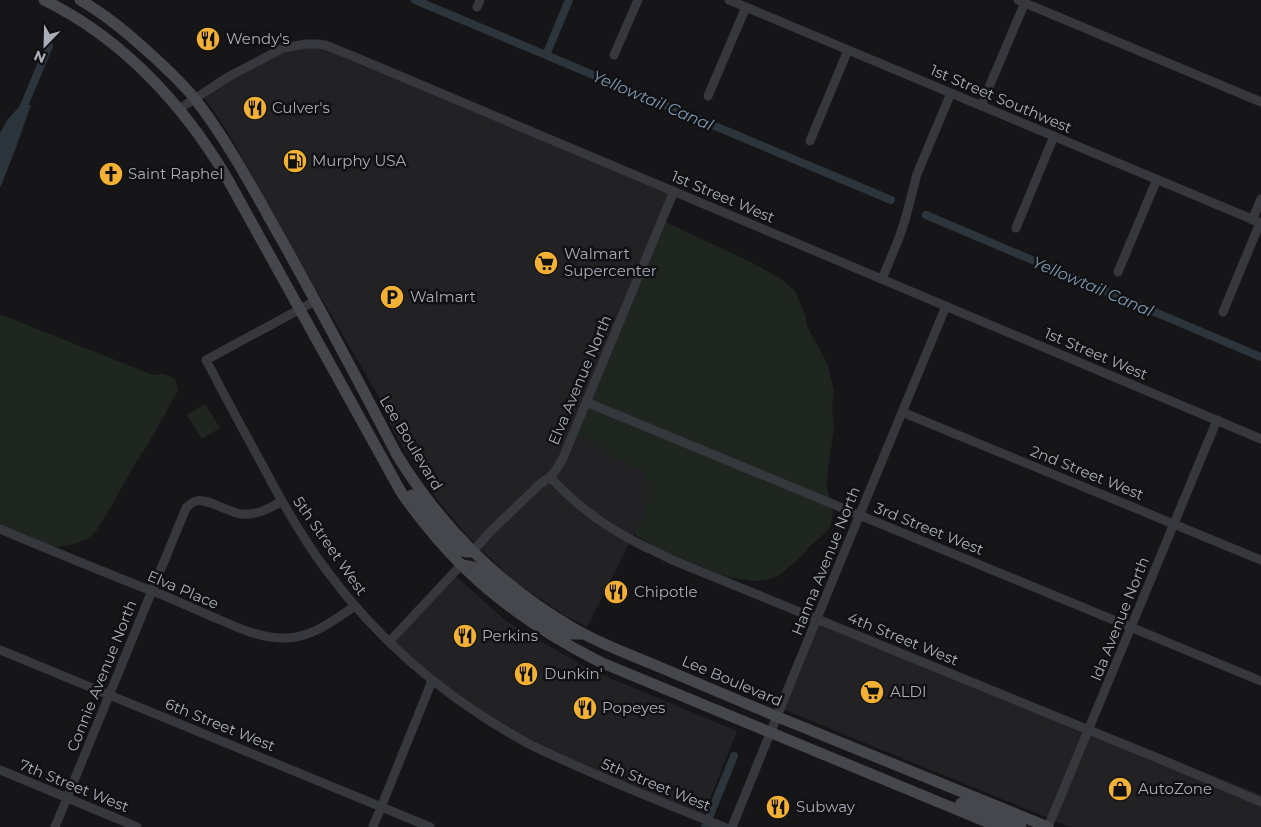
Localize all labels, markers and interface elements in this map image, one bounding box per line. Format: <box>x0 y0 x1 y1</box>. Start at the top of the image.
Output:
north arrow <box>20 20 70 70</box>
restaurant icon: Wendy's <box>195 26 221 52</box>
place label: Wendy's <box>226 29 290 48</box>
text: N <box>31 46 49 67</box>
street label: 1st Street Southwest <box>927 60 1075 137</box>
water label: Yellowtail Canal <box>589 66 717 135</box>
restaurant icon: Culver's <box>242 95 268 121</box>
place label: Culver's <box>272 98 330 117</box>
fuel station icon: Murphy USA <box>282 148 308 174</box>
place label: Murphy USA <box>312 151 406 170</box>
church icon: Saint Raphel <box>98 161 124 187</box>
place label: Saint Raphel <box>128 164 223 183</box>
street label: 1st Street West <box>669 166 778 227</box>
place label: Walmart Supercenter <box>564 244 657 280</box>
supermarket icon: Walmart Supercenter <box>533 250 559 276</box>
water label: Yellowtail Canal <box>1029 252 1157 321</box>
parking icon: Walmart <box>379 284 405 310</box>
place label: Walmart <box>410 287 476 306</box>
street label: Elva Avenue North <box>544 312 615 448</box>
street label: 1st Street West <box>1042 323 1151 384</box>
street label: Lee Boulevard <box>376 392 447 494</box>
street label: 2nd Street West <box>1028 441 1147 504</box>
street label: Hanna Avenue North <box>787 484 864 638</box>
street label: 5th Street West <box>289 493 372 599</box>
street label: 3rd Street West <box>872 498 987 559</box>
street label: Ida Avenue North <box>1086 554 1153 684</box>
street label: Elva Place <box>145 566 222 613</box>
restaurant icon: Chipotle <box>603 579 629 605</box>
place label: Chipotle <box>634 582 698 601</box>
street label: Connie Avenue North <box>62 597 141 754</box>
street label: 4th Street West <box>845 608 961 669</box>
restaurant icon: Perkins <box>452 623 478 649</box>
place label: Perkins <box>482 626 538 645</box>
street label: Lee Boulevard <box>679 651 785 710</box>
restaurant icon: Dunkin' <box>513 661 539 687</box>
place label: Dunkin' <box>544 664 603 683</box>
supermarket icon: ALDI <box>859 679 885 705</box>
place label: ALDI <box>890 682 927 701</box>
street label: 6th Street West <box>162 694 278 755</box>
restaurant icon: Popeyes <box>572 695 598 721</box>
place label: Popeyes <box>602 698 665 717</box>
street label: 5th Street West <box>599 754 714 815</box>
street label: 7th Street West <box>17 755 132 816</box>
shop icon: AutoZone <box>1107 776 1133 802</box>
place label: AutoZone <box>1138 779 1212 798</box>
restaurant icon: Subway <box>765 794 791 820</box>
place label: Subway <box>796 797 856 816</box>

